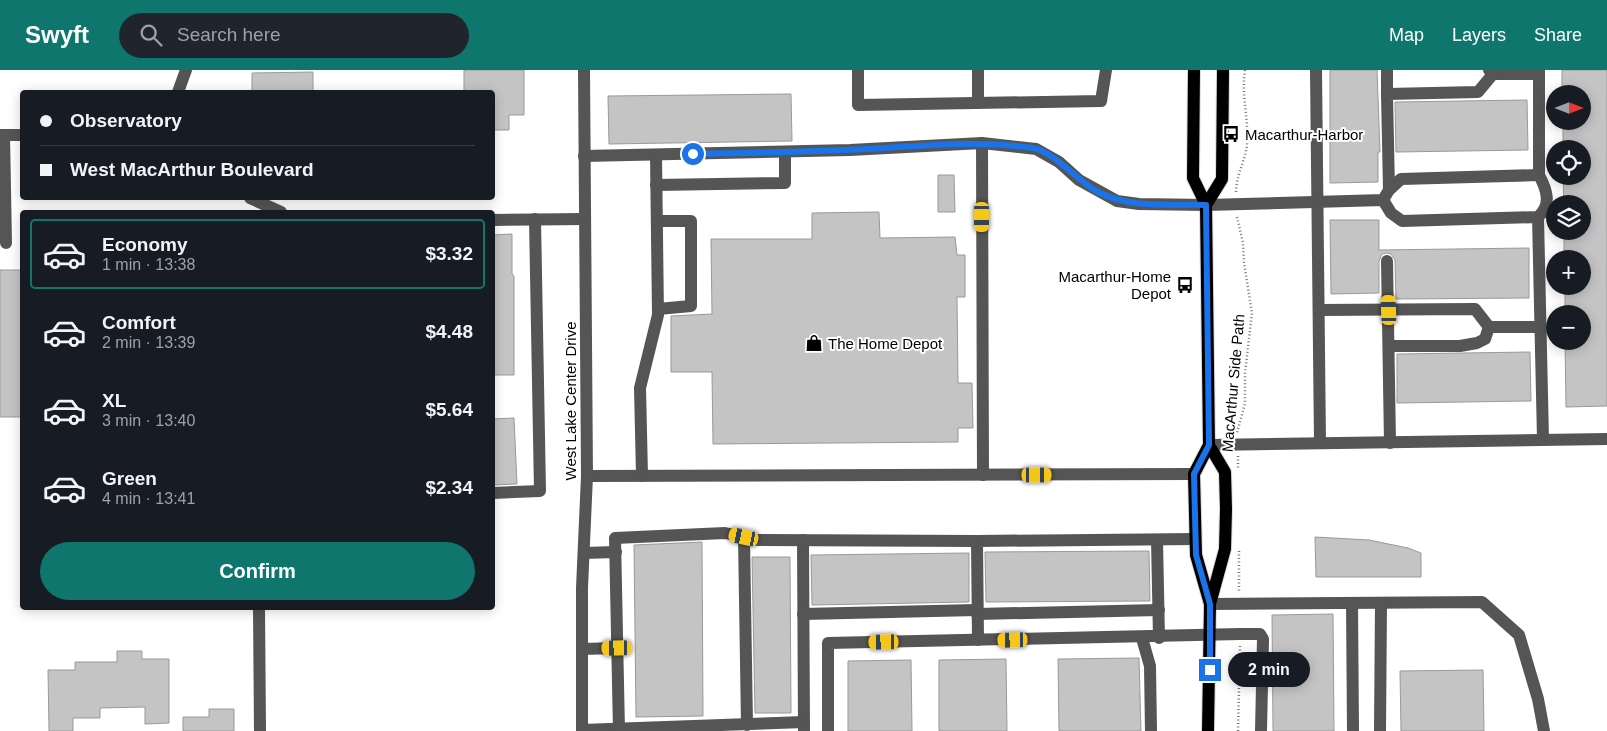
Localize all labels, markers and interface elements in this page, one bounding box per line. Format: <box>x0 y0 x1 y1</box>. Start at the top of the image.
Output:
search box <box>119 13 469 58</box>
text: Swyft <box>25 21 89 48</box>
icon: search <box>137 21 165 49</box>
text: Search here <box>177 24 281 45</box>
text: Map <box>1389 25 1424 45</box>
text: Layers <box>1452 25 1506 45</box>
text: Share <box>1534 25 1582 45</box>
north arrow <box>1546 85 1591 130</box>
map controls <box>1546 85 1591 350</box>
text: Observatory <box>70 110 182 131</box>
bus stop icon: Macarthur-Harbor <box>1221 124 1241 144</box>
place label: Macarthur-Harbor <box>1245 126 1363 143</box>
button: locate <box>1546 140 1591 185</box>
route start <box>682 143 704 165</box>
text: West MacArthur Boulevard <box>70 159 314 180</box>
button: layers <box>1546 195 1591 240</box>
car <box>974 202 989 232</box>
icon: car <box>42 232 87 277</box>
text: Economy <box>102 234 188 255</box>
text: $3.32 <box>425 243 473 264</box>
button: + <box>1546 250 1591 295</box>
text: 1 min · 13:38 <box>102 256 195 273</box>
place label: Macarthur-Home Depot <box>1058 268 1172 302</box>
bus stop icon: Macarthur-Home Depot <box>1175 275 1195 295</box>
car <box>1380 295 1397 325</box>
button: − <box>1546 305 1591 350</box>
icon: car <box>42 310 87 355</box>
text: Comfort <box>102 312 176 333</box>
street label: MacArthur Side Path <box>1219 313 1247 453</box>
text: $4.48 <box>425 321 473 342</box>
street label: West Lake Center Drive <box>562 322 579 480</box>
shop icon: The Home Depot <box>804 333 824 353</box>
text: 2 min · 13:39 <box>102 334 195 351</box>
place label: The Home Depot <box>828 335 943 352</box>
icon: car <box>42 388 87 433</box>
text: XL <box>102 390 126 411</box>
text: $5.64 <box>425 399 473 420</box>
text: 3 min · 13:40 <box>102 412 195 429</box>
icon: car <box>42 466 87 511</box>
text: Green <box>102 468 157 489</box>
car <box>1022 468 1052 483</box>
text: $2.34 <box>425 477 473 498</box>
text: 4 min · 13:41 <box>102 490 195 507</box>
car <box>727 527 760 547</box>
button: Confirm <box>40 542 475 600</box>
car <box>997 632 1028 648</box>
car <box>868 634 899 650</box>
car <box>601 640 632 656</box>
callout: 2 min <box>1228 652 1310 688</box>
route end <box>1199 659 1221 681</box>
text: 2 min <box>1248 661 1290 678</box>

